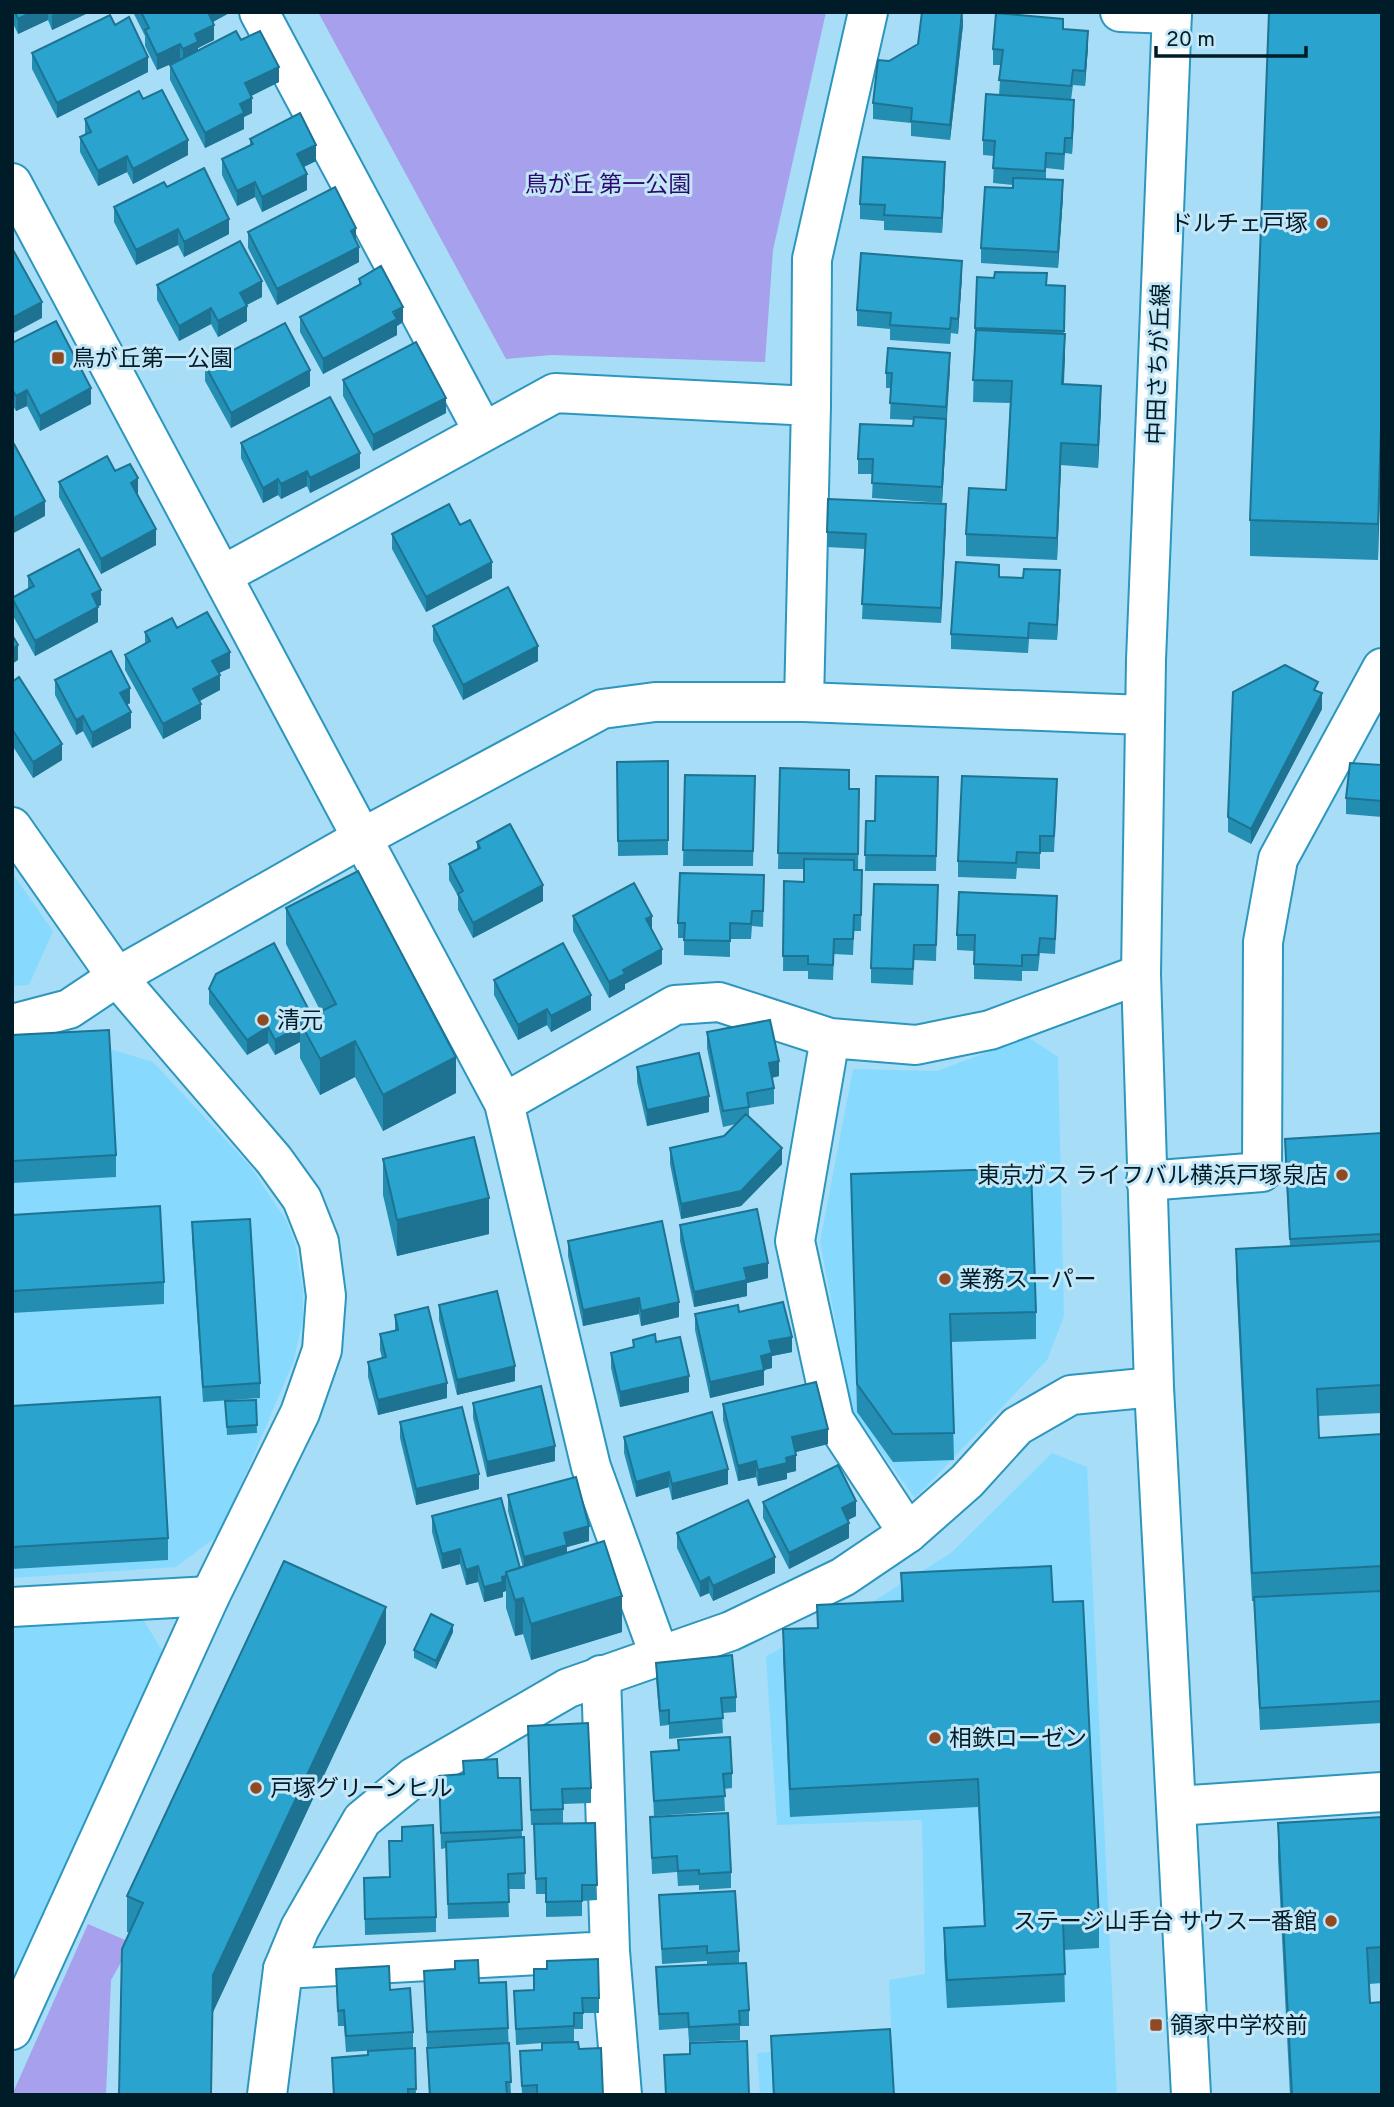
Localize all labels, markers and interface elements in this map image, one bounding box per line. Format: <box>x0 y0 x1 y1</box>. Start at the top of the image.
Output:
scale bar <box>1156 14 1306 58</box>
text: 20 m <box>1166 27 1215 54</box>
park label: 鳥が丘 第一公園 <box>525 172 691 201</box>
place label: ドルチェ戸塚 <box>1170 211 1308 240</box>
marker: ドルチェ戸塚 <box>1314 215 1330 231</box>
street label: 中田さちが丘線 <box>1143 283 1178 445</box>
place label: 鳥が丘第一公園 <box>72 346 233 375</box>
marker: 鳥が丘第一公園 <box>50 350 66 366</box>
place label: 清元 <box>277 1008 323 1037</box>
marker: 清元 <box>255 1012 271 1028</box>
place label: 東京ガス ライフバル横浜戸塚泉店 <box>978 1163 1328 1192</box>
marker: 東京ガス ライフバル横浜戸塚泉店 <box>1334 1167 1350 1183</box>
place label: 業務スーパー <box>959 1267 1097 1296</box>
marker: 業務スーパー <box>937 1271 953 1287</box>
place label: 相鉄ローゼン <box>949 1726 1087 1755</box>
marker: 相鉄ローゼン <box>927 1730 943 1746</box>
place label: 戸塚グリーンヒル <box>270 1776 453 1805</box>
marker: 戸塚グリーンヒル <box>248 1780 264 1796</box>
place label: ステージ山手台 サウス一番館 <box>1013 1909 1317 1938</box>
marker: ステージ山手台 サウス一番館 <box>1323 1913 1339 1929</box>
place label: 領家中学校前 <box>1170 2013 1308 2042</box>
marker: 領家中学校前 <box>1148 2017 1164 2033</box>

